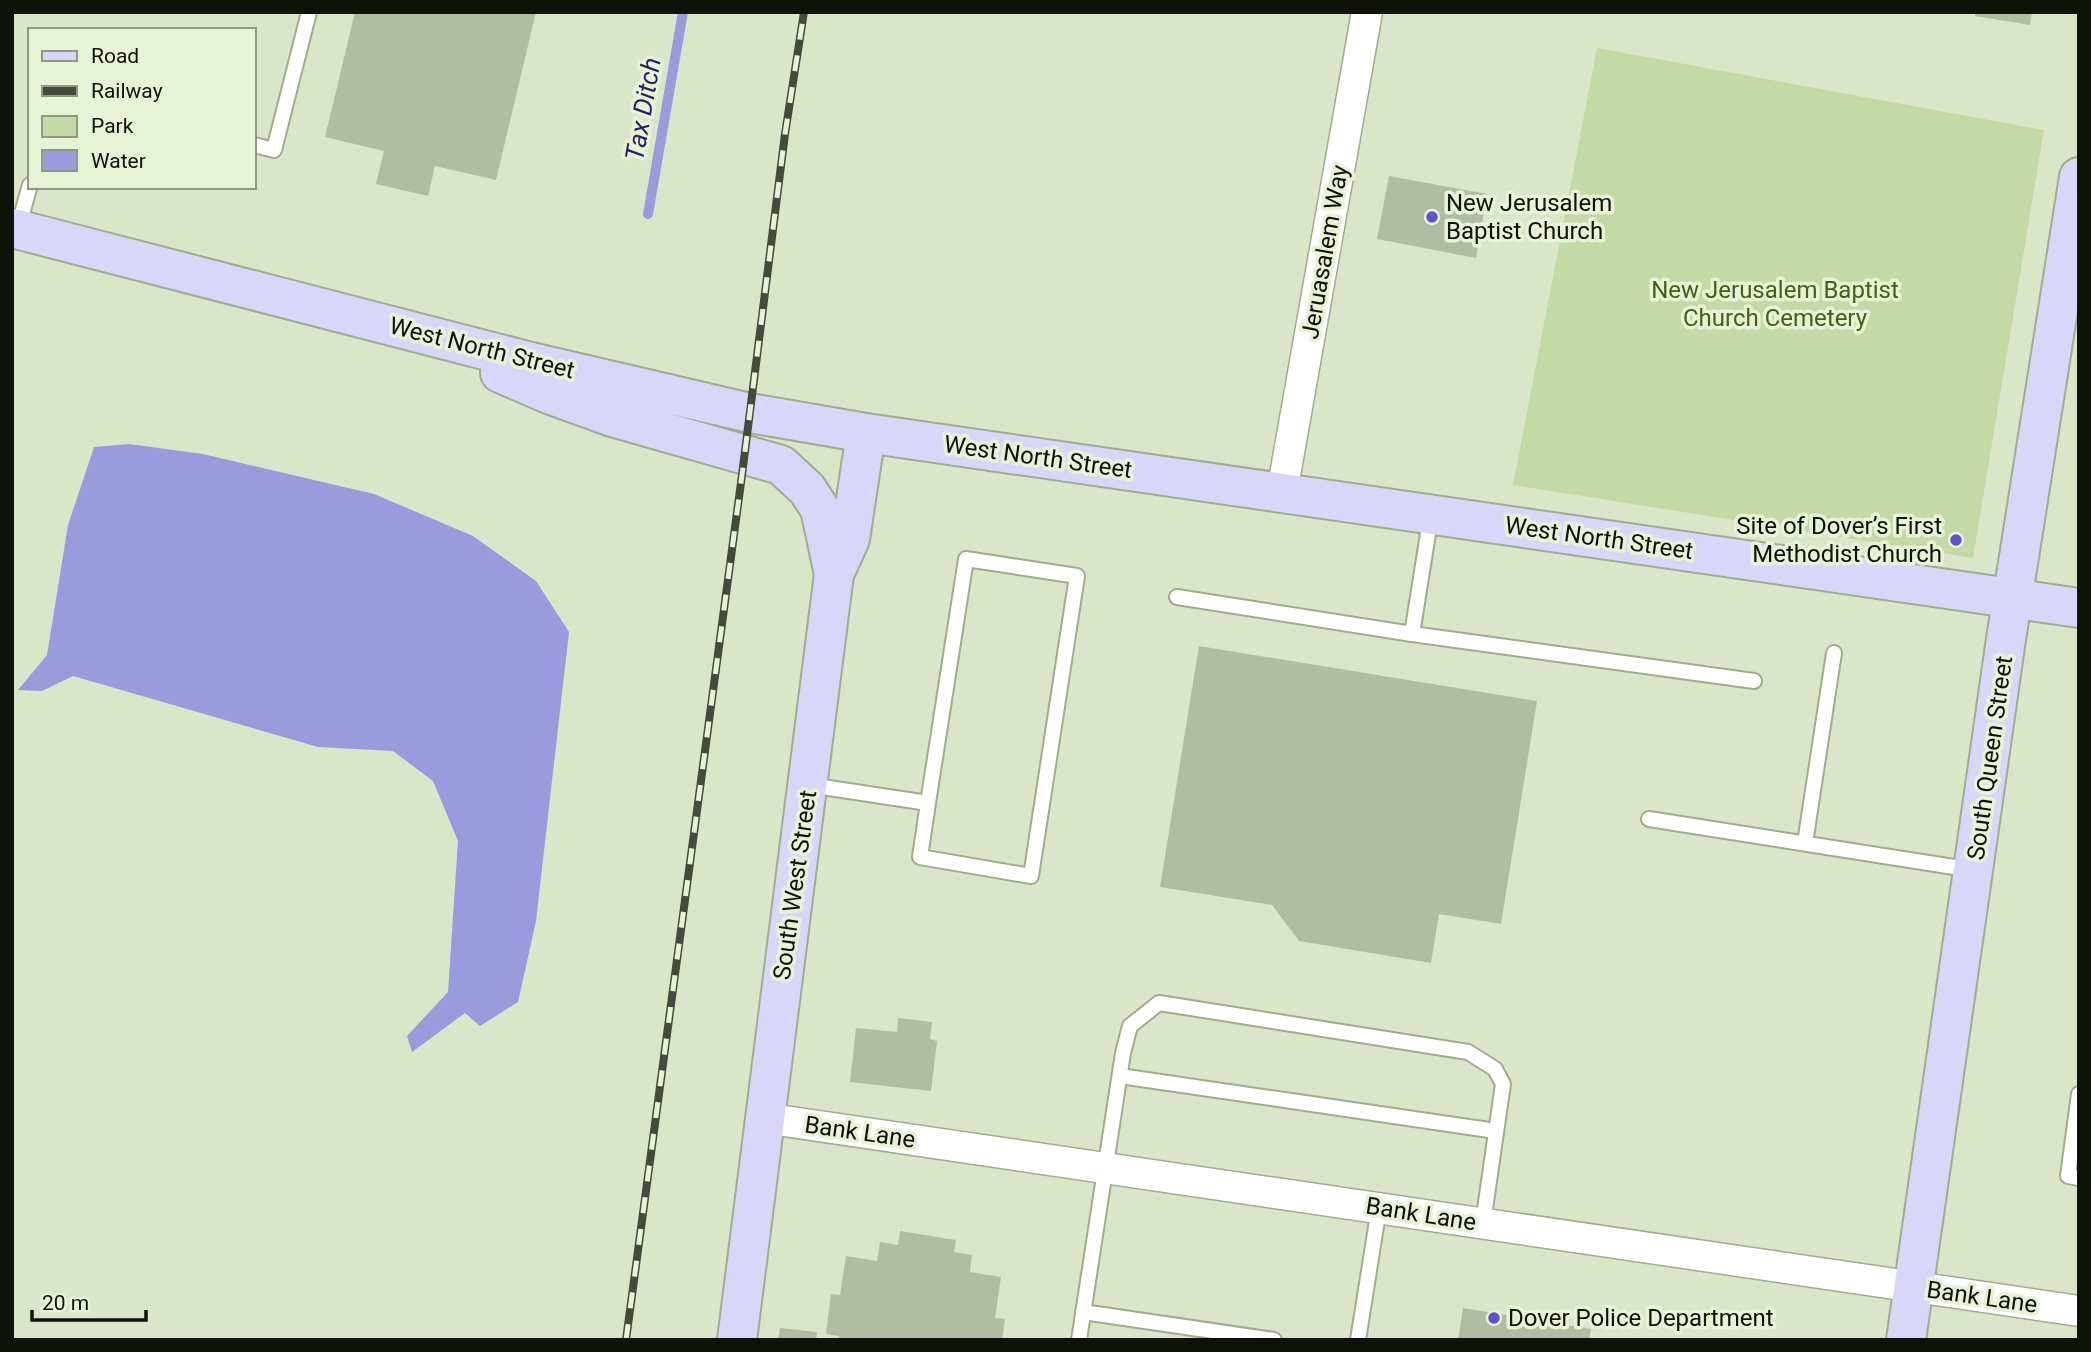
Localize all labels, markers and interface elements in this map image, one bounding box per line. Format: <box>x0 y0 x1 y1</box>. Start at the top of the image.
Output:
legend <box>28 28 256 189</box>
text: Road <box>91 44 139 68</box>
water label: Tax Ditch <box>619 55 667 163</box>
text: Railway <box>91 79 163 103</box>
text: Park <box>91 114 134 138</box>
text: Water <box>91 149 146 173</box>
street label: Jeruasalem Way <box>1296 162 1354 341</box>
place label: New Jerusalem Baptist Church <box>1446 189 1612 245</box>
marker: New Jerusalem Baptist Church <box>1424 209 1440 225</box>
park label: New Jerusalem Baptist Church Cemetery <box>1651 276 1899 332</box>
street label: West North Street <box>387 311 578 385</box>
street label: West North Street <box>942 430 1134 484</box>
street label: West North Street <box>1503 511 1695 565</box>
place label: Site of Dover’s First Methodist Church <box>1736 512 1942 568</box>
marker: Site of Dover’s First Methodist Church <box>1948 532 1964 548</box>
street label: South Queen Street <box>1962 654 2018 862</box>
street label: South West Street <box>768 788 822 982</box>
street label: Bank Lane <box>803 1110 917 1154</box>
street label: Bank Lane <box>1364 1191 1478 1237</box>
street label: Bank Lane <box>1925 1275 2039 1319</box>
scale bar <box>32 1278 145 1322</box>
text: 20 m <box>42 1291 89 1315</box>
place label: Dover Police Department <box>1508 1304 1774 1332</box>
marker: Dover Police Department <box>1486 1310 1502 1326</box>

